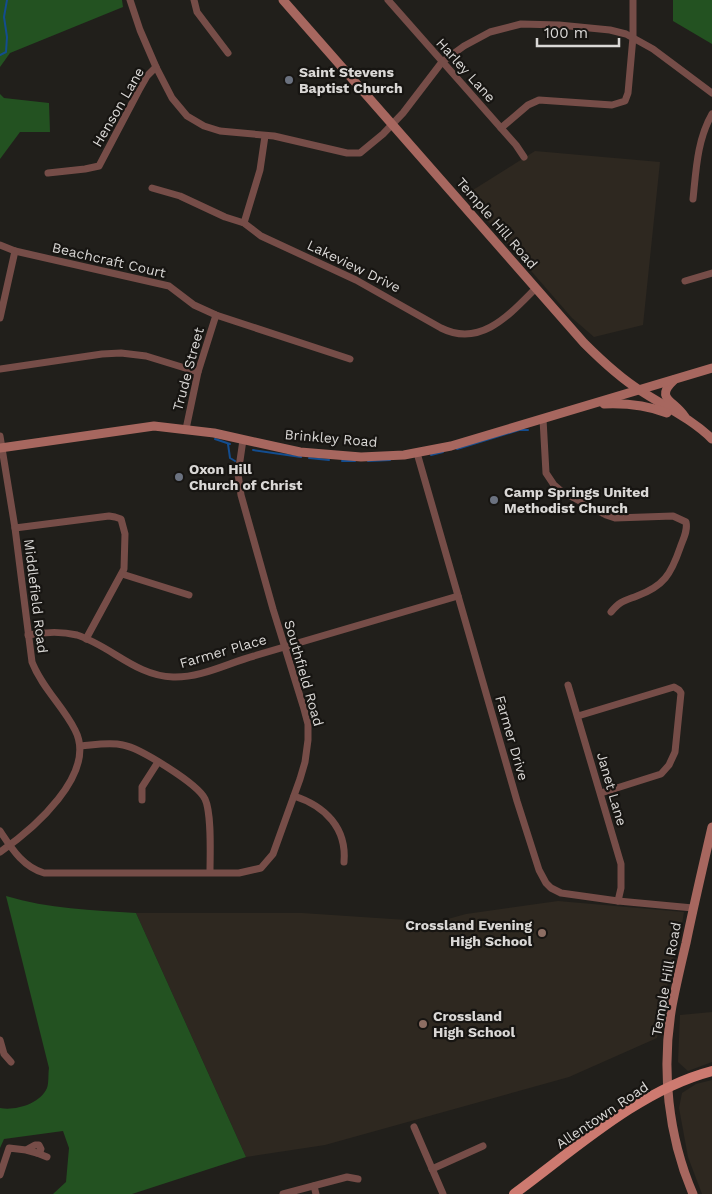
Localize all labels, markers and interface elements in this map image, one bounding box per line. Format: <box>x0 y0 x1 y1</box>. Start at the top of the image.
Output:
scale bar <box>537 15 620 47</box>
text: 100 m <box>544 24 588 42</box>
street label: Harley Lane <box>433 35 499 105</box>
street label: Henson Lane <box>89 64 147 150</box>
place label: Saint Stevens Baptist Church <box>299 64 403 96</box>
marker: Saint Stevens Baptist Church <box>283 74 295 86</box>
street label: Temple Hill Road <box>453 174 541 272</box>
street label: Lakeview Drive <box>305 237 403 295</box>
street label: Beachcraft Court <box>51 239 167 281</box>
street label: Trude Street <box>169 325 207 412</box>
street label: Brinkley Road <box>284 426 378 450</box>
place label: Oxon Hill Church of Christ <box>189 461 302 493</box>
marker: Oxon Hill Church of Christ <box>173 471 185 483</box>
place label: Camp Springs United Methodist Church <box>504 484 649 516</box>
marker: Camp Springs United Methodist Church <box>488 494 500 506</box>
street label: Middlefield Road <box>21 538 51 654</box>
street label: Southfield Road <box>281 618 327 728</box>
street label: Farmer Place <box>178 631 268 671</box>
street label: Farmer Drive <box>492 694 532 782</box>
street label: Janet Lane <box>594 750 630 828</box>
place label: Crossland Evening High School <box>405 917 532 949</box>
street label: Temple Hill Road <box>648 921 684 1037</box>
marker: Crossland Evening High School <box>536 927 548 939</box>
place label: Crossland High School <box>433 1008 515 1040</box>
marker: Crossland High School <box>417 1018 429 1030</box>
street label: Allentown Road <box>553 1078 651 1152</box>

